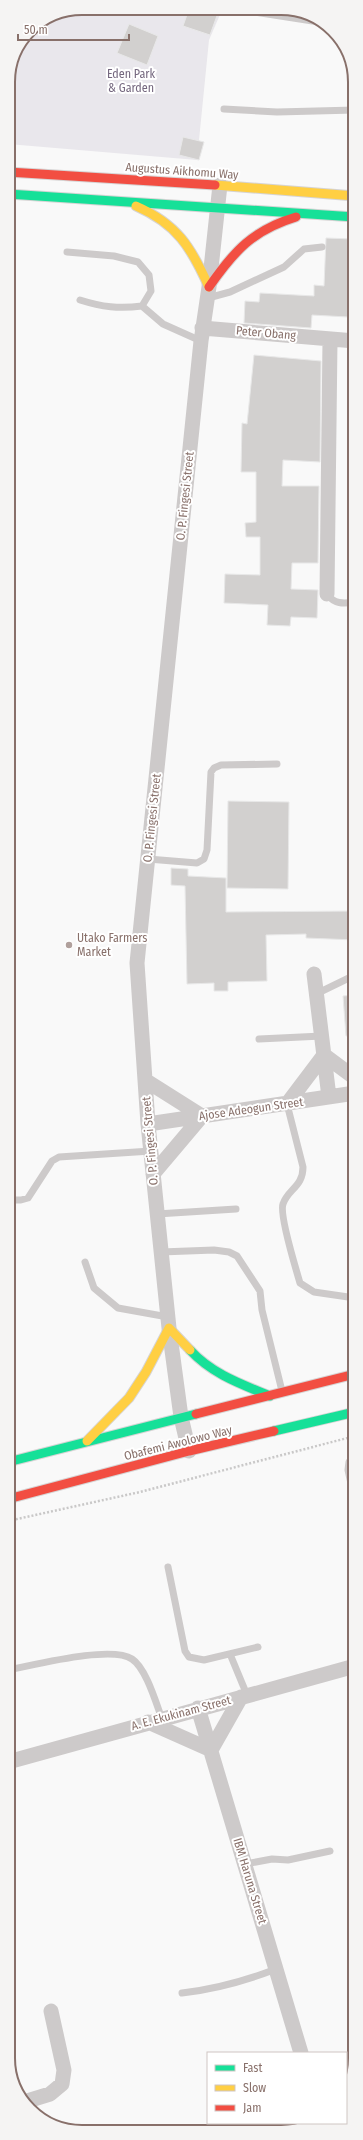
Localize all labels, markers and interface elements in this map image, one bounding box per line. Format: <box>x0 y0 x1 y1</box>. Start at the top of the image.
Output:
scale bar <box>18 16 129 42</box>
text: 50 m <box>24 23 48 37</box>
park label: Eden Park & Garden <box>107 67 156 95</box>
street label: Augustus Aikhomu Way <box>125 160 240 182</box>
street label: Peter Obang <box>235 323 297 343</box>
street label: O. P. Fingesi Street <box>173 451 197 541</box>
street label: O. P. Fingesi Street <box>140 773 164 863</box>
place label: Utako Farmers Market <box>77 931 147 959</box>
marker: Utako Farmers Market <box>64 940 74 950</box>
street label: Ajose Adeogun Street <box>198 1095 304 1123</box>
street label: O. P. Fingesi Street <box>139 1096 161 1186</box>
street label: Obafemi Awolowo Way <box>123 1423 234 1463</box>
street label: A. E. Ekukinam Street <box>130 1693 232 1733</box>
street label: IBM Haruna Street <box>230 1836 270 1926</box>
legend <box>207 2052 347 2124</box>
text: Fast <box>243 2061 262 2075</box>
text: Slow <box>243 2081 266 2095</box>
text: Jam <box>243 2101 261 2115</box>

